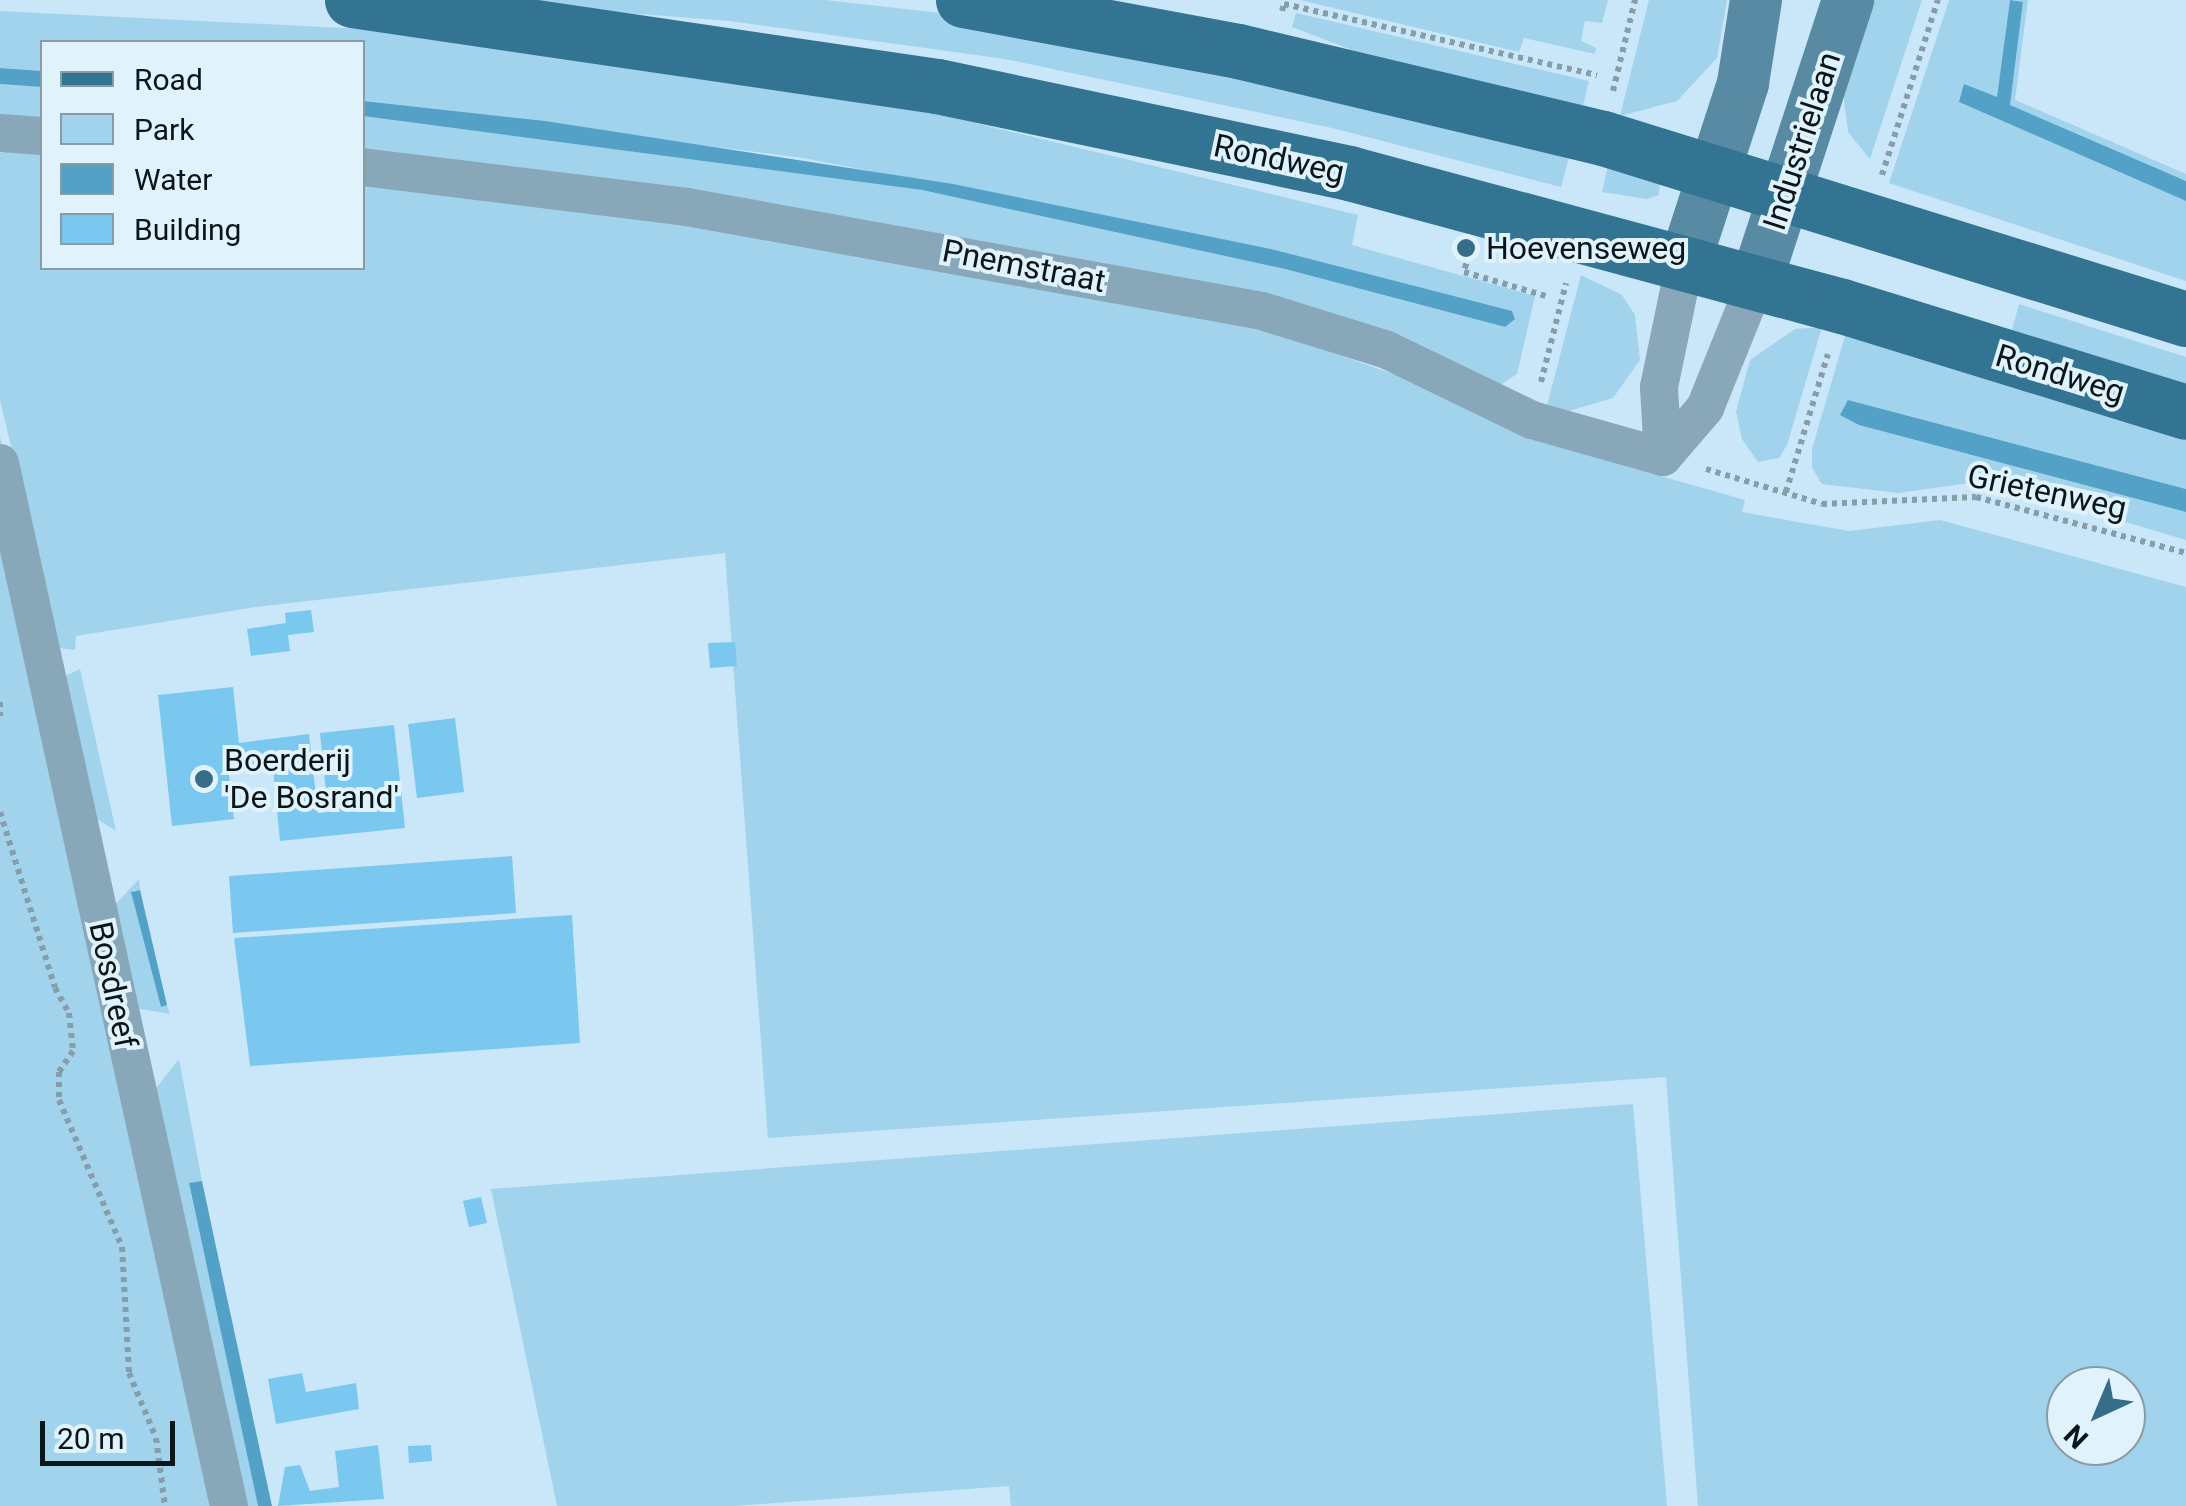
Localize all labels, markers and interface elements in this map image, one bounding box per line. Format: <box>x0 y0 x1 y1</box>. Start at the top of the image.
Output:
legend <box>40 40 365 270</box>
street label: Industrielaan <box>1755 47 1849 235</box>
text: Road <box>134 62 203 97</box>
text: Park <box>134 112 194 147</box>
street label: Rondweg <box>1210 126 1348 192</box>
text: Water <box>134 162 212 197</box>
text: Building <box>134 212 241 247</box>
place label: Hoevenseweg <box>1486 229 1686 267</box>
street label: Pnemstraat <box>939 231 1109 301</box>
marker: Hoevenseweg <box>1455 237 1477 259</box>
street label: Rondweg <box>1991 336 2129 412</box>
street label: Grietenweg <box>1964 456 2130 528</box>
place label: Boerderij 'De Bosrand' <box>224 742 399 817</box>
marker: Boerderij 'De Bosrand' <box>193 768 215 790</box>
street label: Bosdreef <box>81 918 145 1052</box>
north arrow <box>2046 1366 2146 1466</box>
scale bar <box>45 1401 180 1463</box>
text: N <box>2058 1418 2095 1455</box>
text: 20 m <box>57 1421 124 1456</box>

